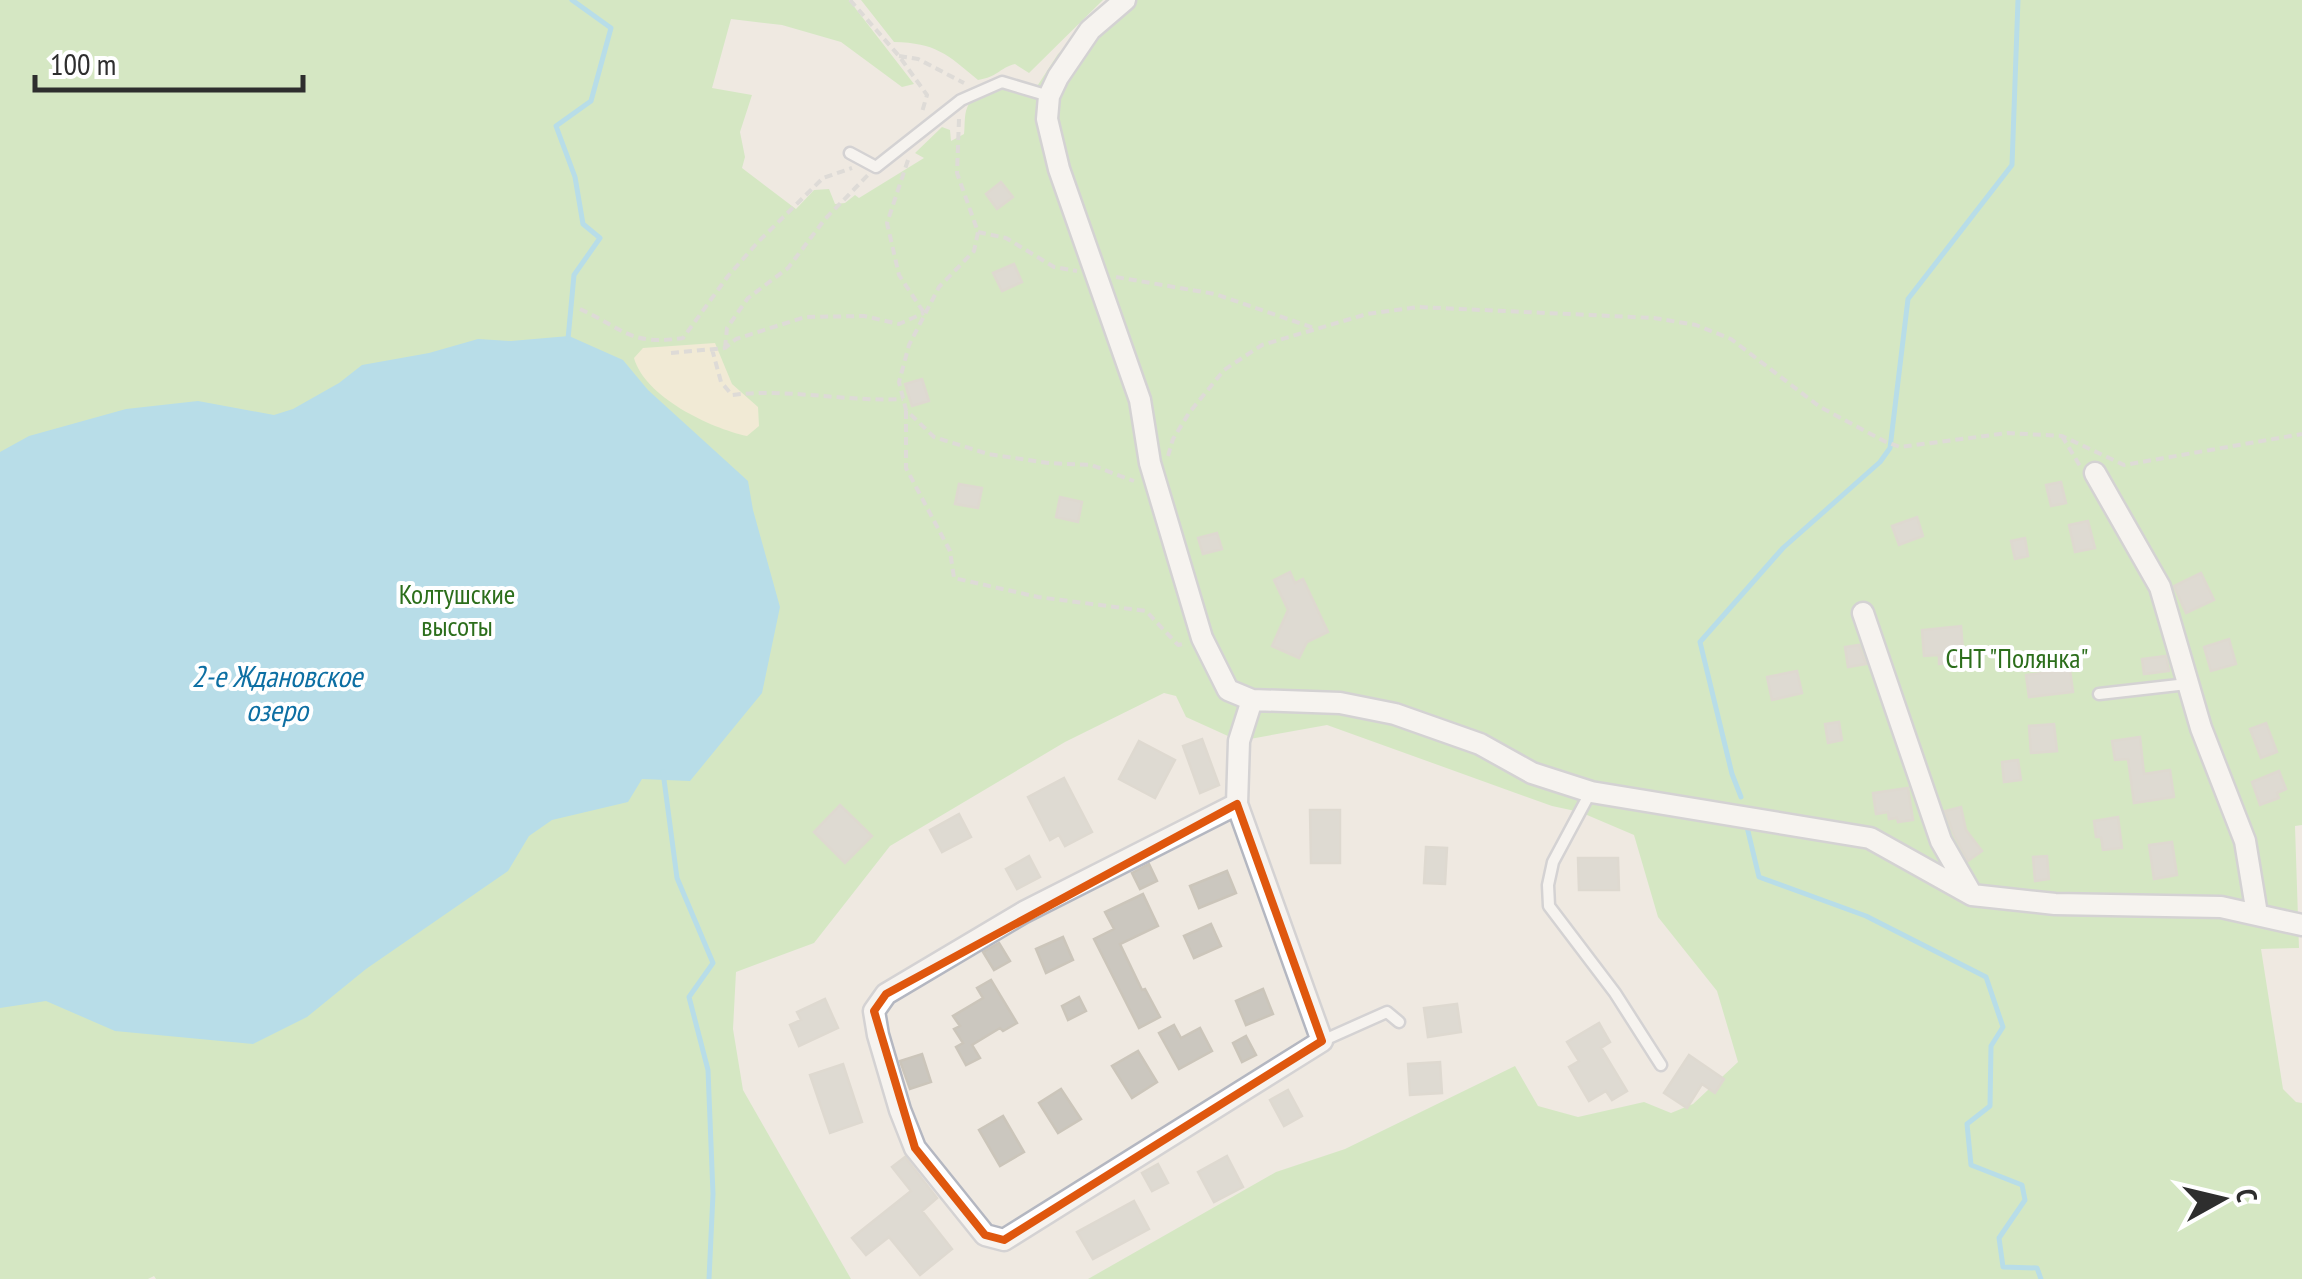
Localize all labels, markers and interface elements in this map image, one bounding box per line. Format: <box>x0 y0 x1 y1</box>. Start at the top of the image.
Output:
scale bar <box>35 30 302 92</box>
text: 100 m <box>50 44 116 83</box>
park label: Колтушские высоты <box>399 575 515 644</box>
park label: СНТ "Полянка" <box>1945 639 2089 676</box>
water label: 2-е Ждановское озеро <box>192 656 364 729</box>
north arrow <box>2172 1149 2272 1249</box>
text: С <box>2228 1187 2266 1205</box>

